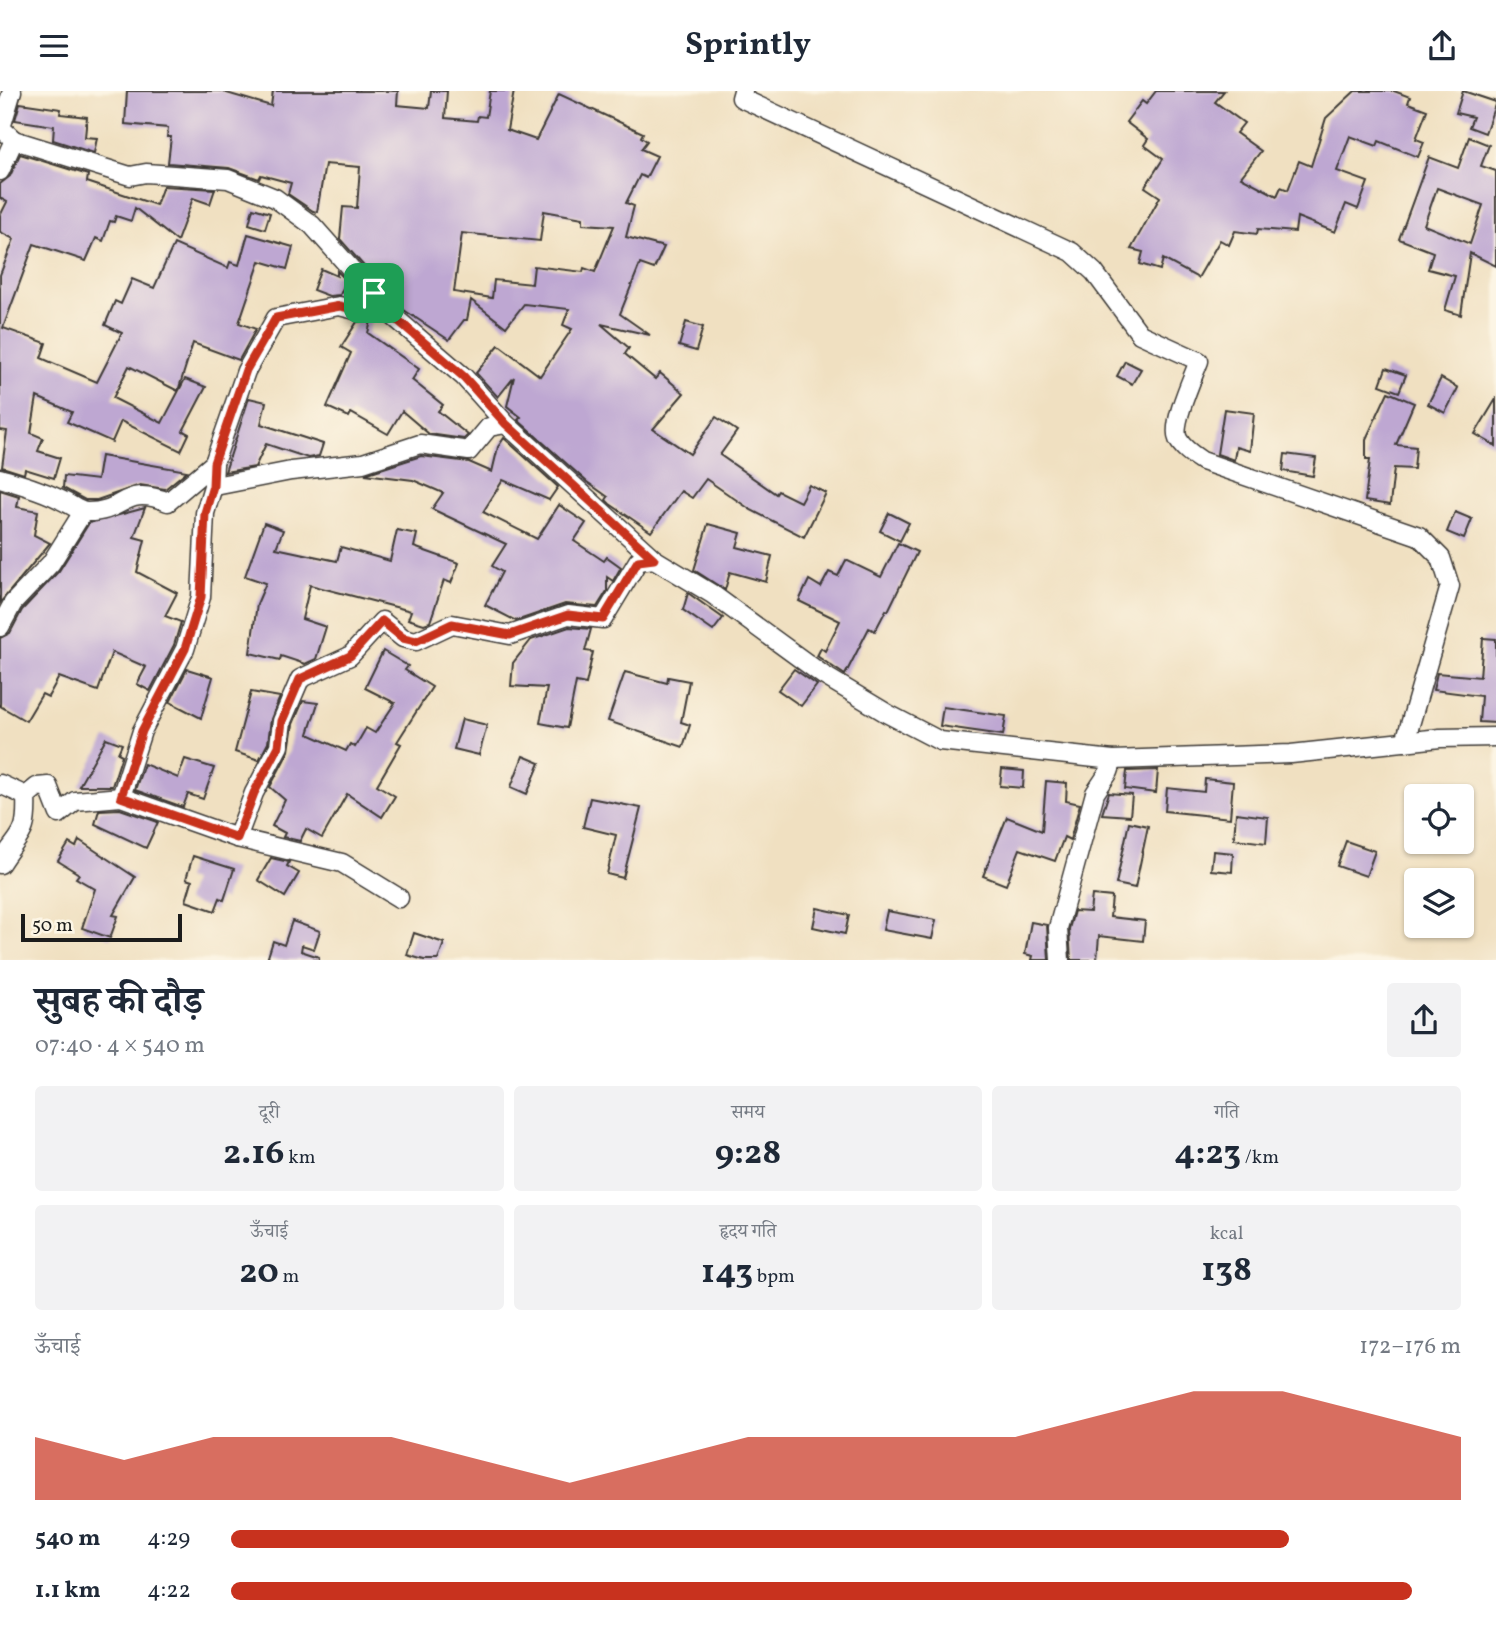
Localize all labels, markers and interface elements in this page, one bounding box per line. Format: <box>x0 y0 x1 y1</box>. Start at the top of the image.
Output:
text: Sprintly <box>685 24 811 68</box>
icon: menu <box>35 27 73 65</box>
icon: share <box>1423 27 1461 65</box>
pin <box>344 263 404 323</box>
icon: arrive <box>355 274 393 312</box>
map controls <box>1404 784 1474 938</box>
button: locate <box>1404 784 1474 854</box>
button: layers <box>1404 868 1474 938</box>
scale bar <box>21 911 182 943</box>
text: 50 m <box>32 913 73 939</box>
text: सुबह की दौड़ <box>35 977 203 1030</box>
button: share <box>1387 983 1461 1057</box>
text: 07:40 · 4 × 540 m <box>35 1030 205 1062</box>
text: दूरी <box>259 1100 280 1126</box>
text: समय <box>731 1100 765 1126</box>
text: गति <box>1214 1100 1239 1126</box>
text: 2.16 <box>223 1130 285 1178</box>
text: 9:28 <box>715 1130 781 1178</box>
text: 4:23 <box>1174 1130 1241 1178</box>
text: km <box>285 1145 316 1171</box>
text: /km <box>1241 1145 1279 1171</box>
text: ऊँचाई <box>251 1219 288 1245</box>
text: हृदय गति <box>719 1219 777 1245</box>
text: kcal <box>1210 1221 1244 1247</box>
text: 138 <box>1201 1247 1252 1295</box>
text: 20 <box>239 1249 279 1297</box>
text: 143 <box>701 1249 753 1297</box>
text: m <box>279 1264 299 1290</box>
text: bpm <box>753 1264 795 1290</box>
text: ऊँचाई <box>35 1331 80 1363</box>
text: 172–176 m <box>1359 1331 1461 1363</box>
text: 540 m <box>35 1523 101 1555</box>
text: 4:29 <box>147 1523 190 1555</box>
text: 1.1 km <box>35 1575 101 1607</box>
text: 4:22 <box>147 1575 191 1607</box>

